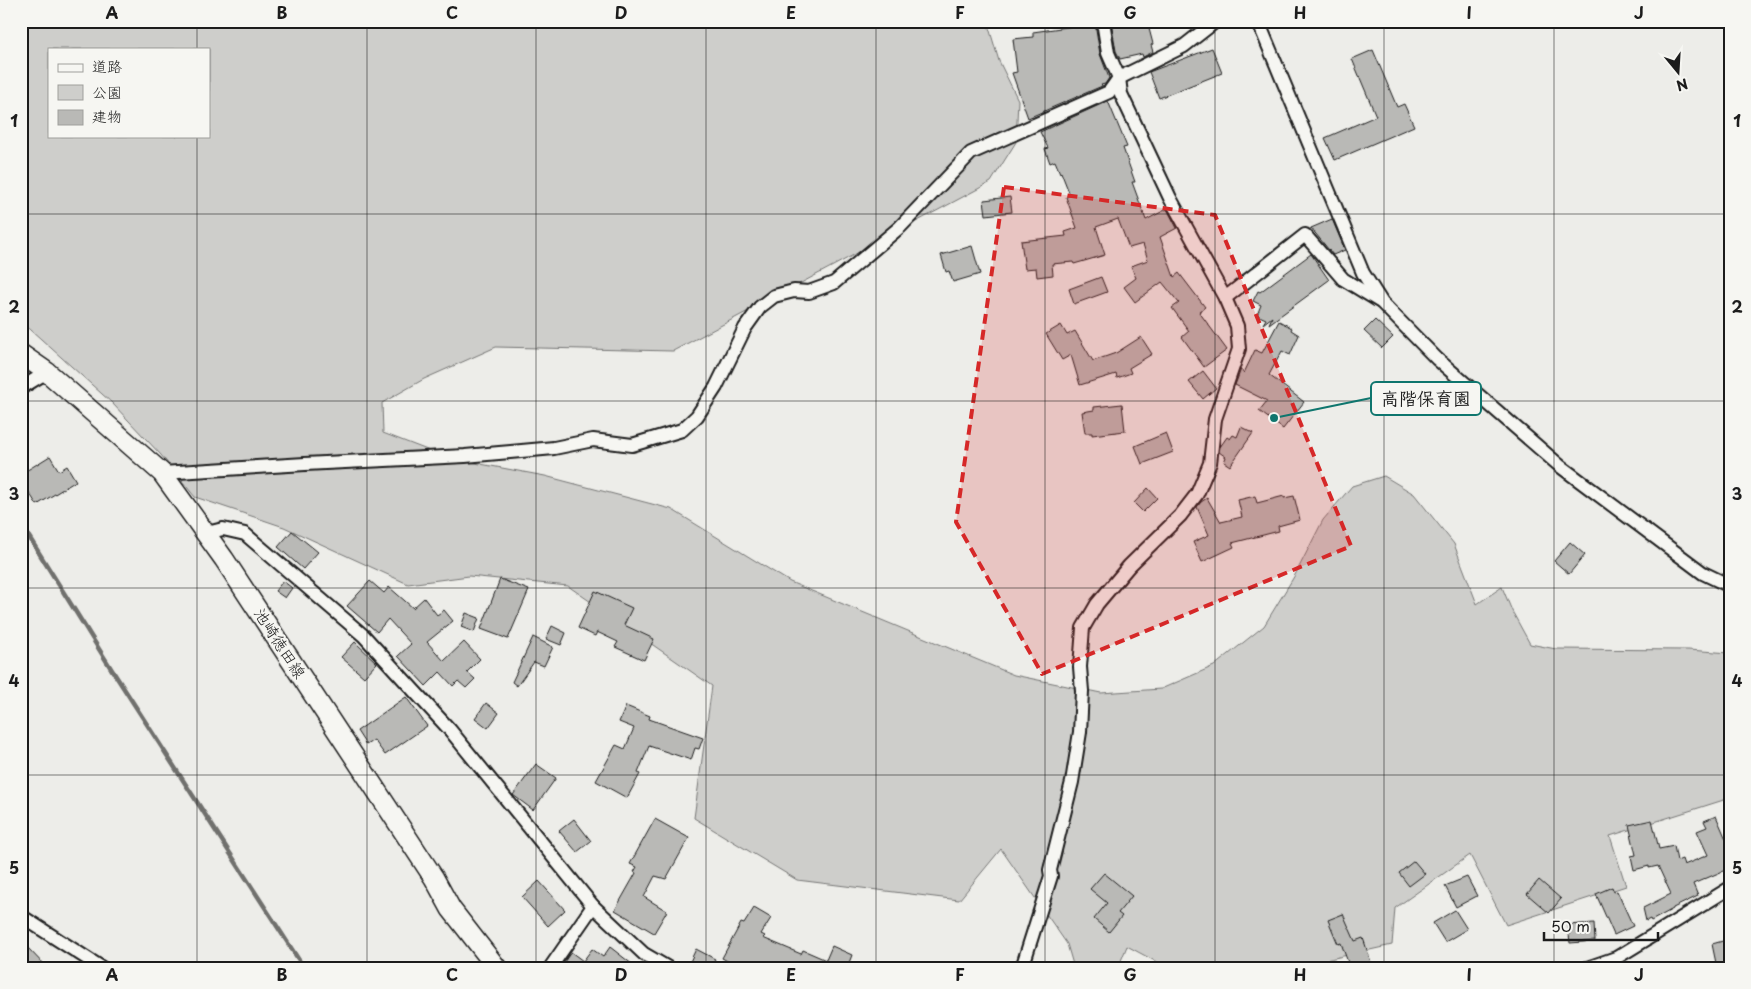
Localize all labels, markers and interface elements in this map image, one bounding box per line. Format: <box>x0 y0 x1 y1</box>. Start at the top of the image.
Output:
text: A <box>106 0 119 24</box>
text: B <box>277 0 288 24</box>
text: C <box>446 0 458 24</box>
text: D <box>615 0 627 24</box>
text: E <box>786 0 796 24</box>
text: F <box>955 0 965 24</box>
text: G <box>1123 0 1137 24</box>
text: H <box>1294 0 1306 24</box>
text: I <box>1466 0 1472 24</box>
text: J <box>1634 0 1644 24</box>
legend <box>48 48 210 138</box>
north arrow <box>1654 48 1704 98</box>
text: 道路 <box>92 54 122 77</box>
text: N <box>1674 73 1691 97</box>
text: 公園 <box>92 80 122 103</box>
text: 建物 <box>92 104 122 127</box>
text: 1 <box>10 108 18 132</box>
text: 1 <box>1733 108 1741 132</box>
text: 2 <box>8 294 20 318</box>
text: 2 <box>1731 294 1743 318</box>
callout: 高階保育園 <box>1371 382 1481 415</box>
text: 高階保育園 <box>1381 384 1471 411</box>
text: 3 <box>9 481 19 505</box>
text: 3 <box>1732 481 1742 505</box>
street label: 池崎徳田線 <box>249 602 313 683</box>
text: 4 <box>9 668 20 692</box>
text: 4 <box>1732 668 1743 692</box>
text: 5 <box>9 855 19 879</box>
text: 5 <box>1732 855 1742 879</box>
scale bar <box>1544 909 1657 941</box>
text: 50 m <box>1551 914 1590 937</box>
text: A <box>106 962 119 986</box>
text: B <box>277 962 288 986</box>
text: C <box>446 962 458 986</box>
text: D <box>615 962 627 986</box>
text: E <box>786 962 796 986</box>
text: F <box>955 962 965 986</box>
text: G <box>1123 962 1137 986</box>
text: H <box>1294 962 1306 986</box>
text: I <box>1466 962 1472 986</box>
text: J <box>1634 962 1644 986</box>

